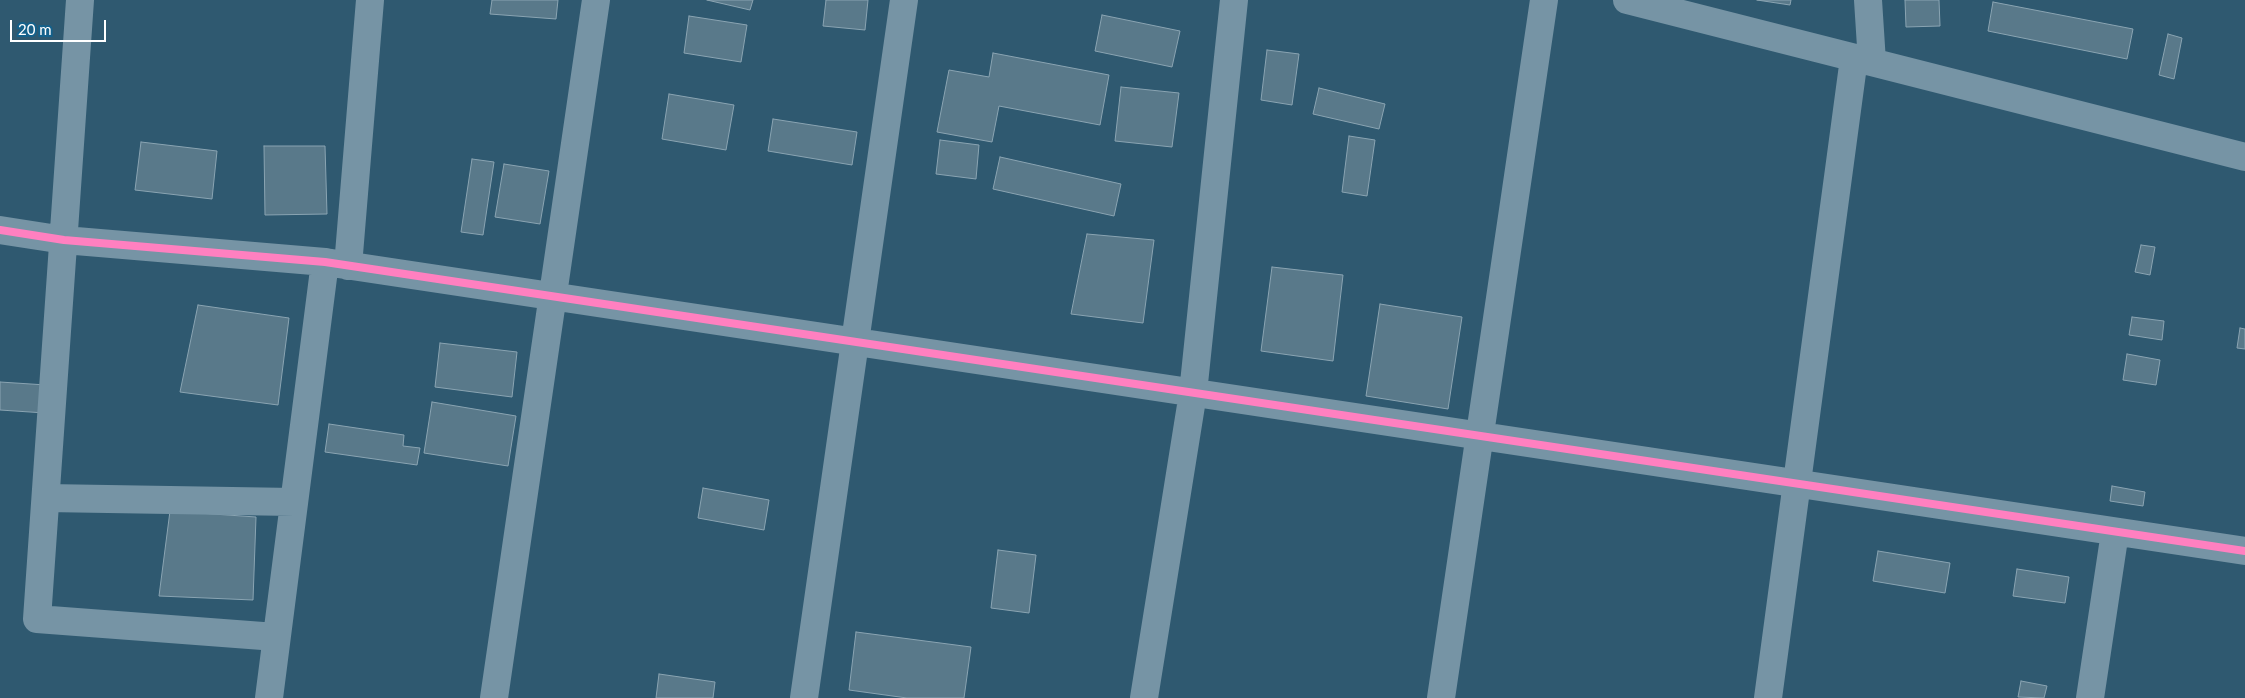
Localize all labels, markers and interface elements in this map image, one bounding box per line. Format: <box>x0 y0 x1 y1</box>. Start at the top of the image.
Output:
scale bar <box>12 10 109 42</box>
text: 20 m <box>18 20 52 38</box>

